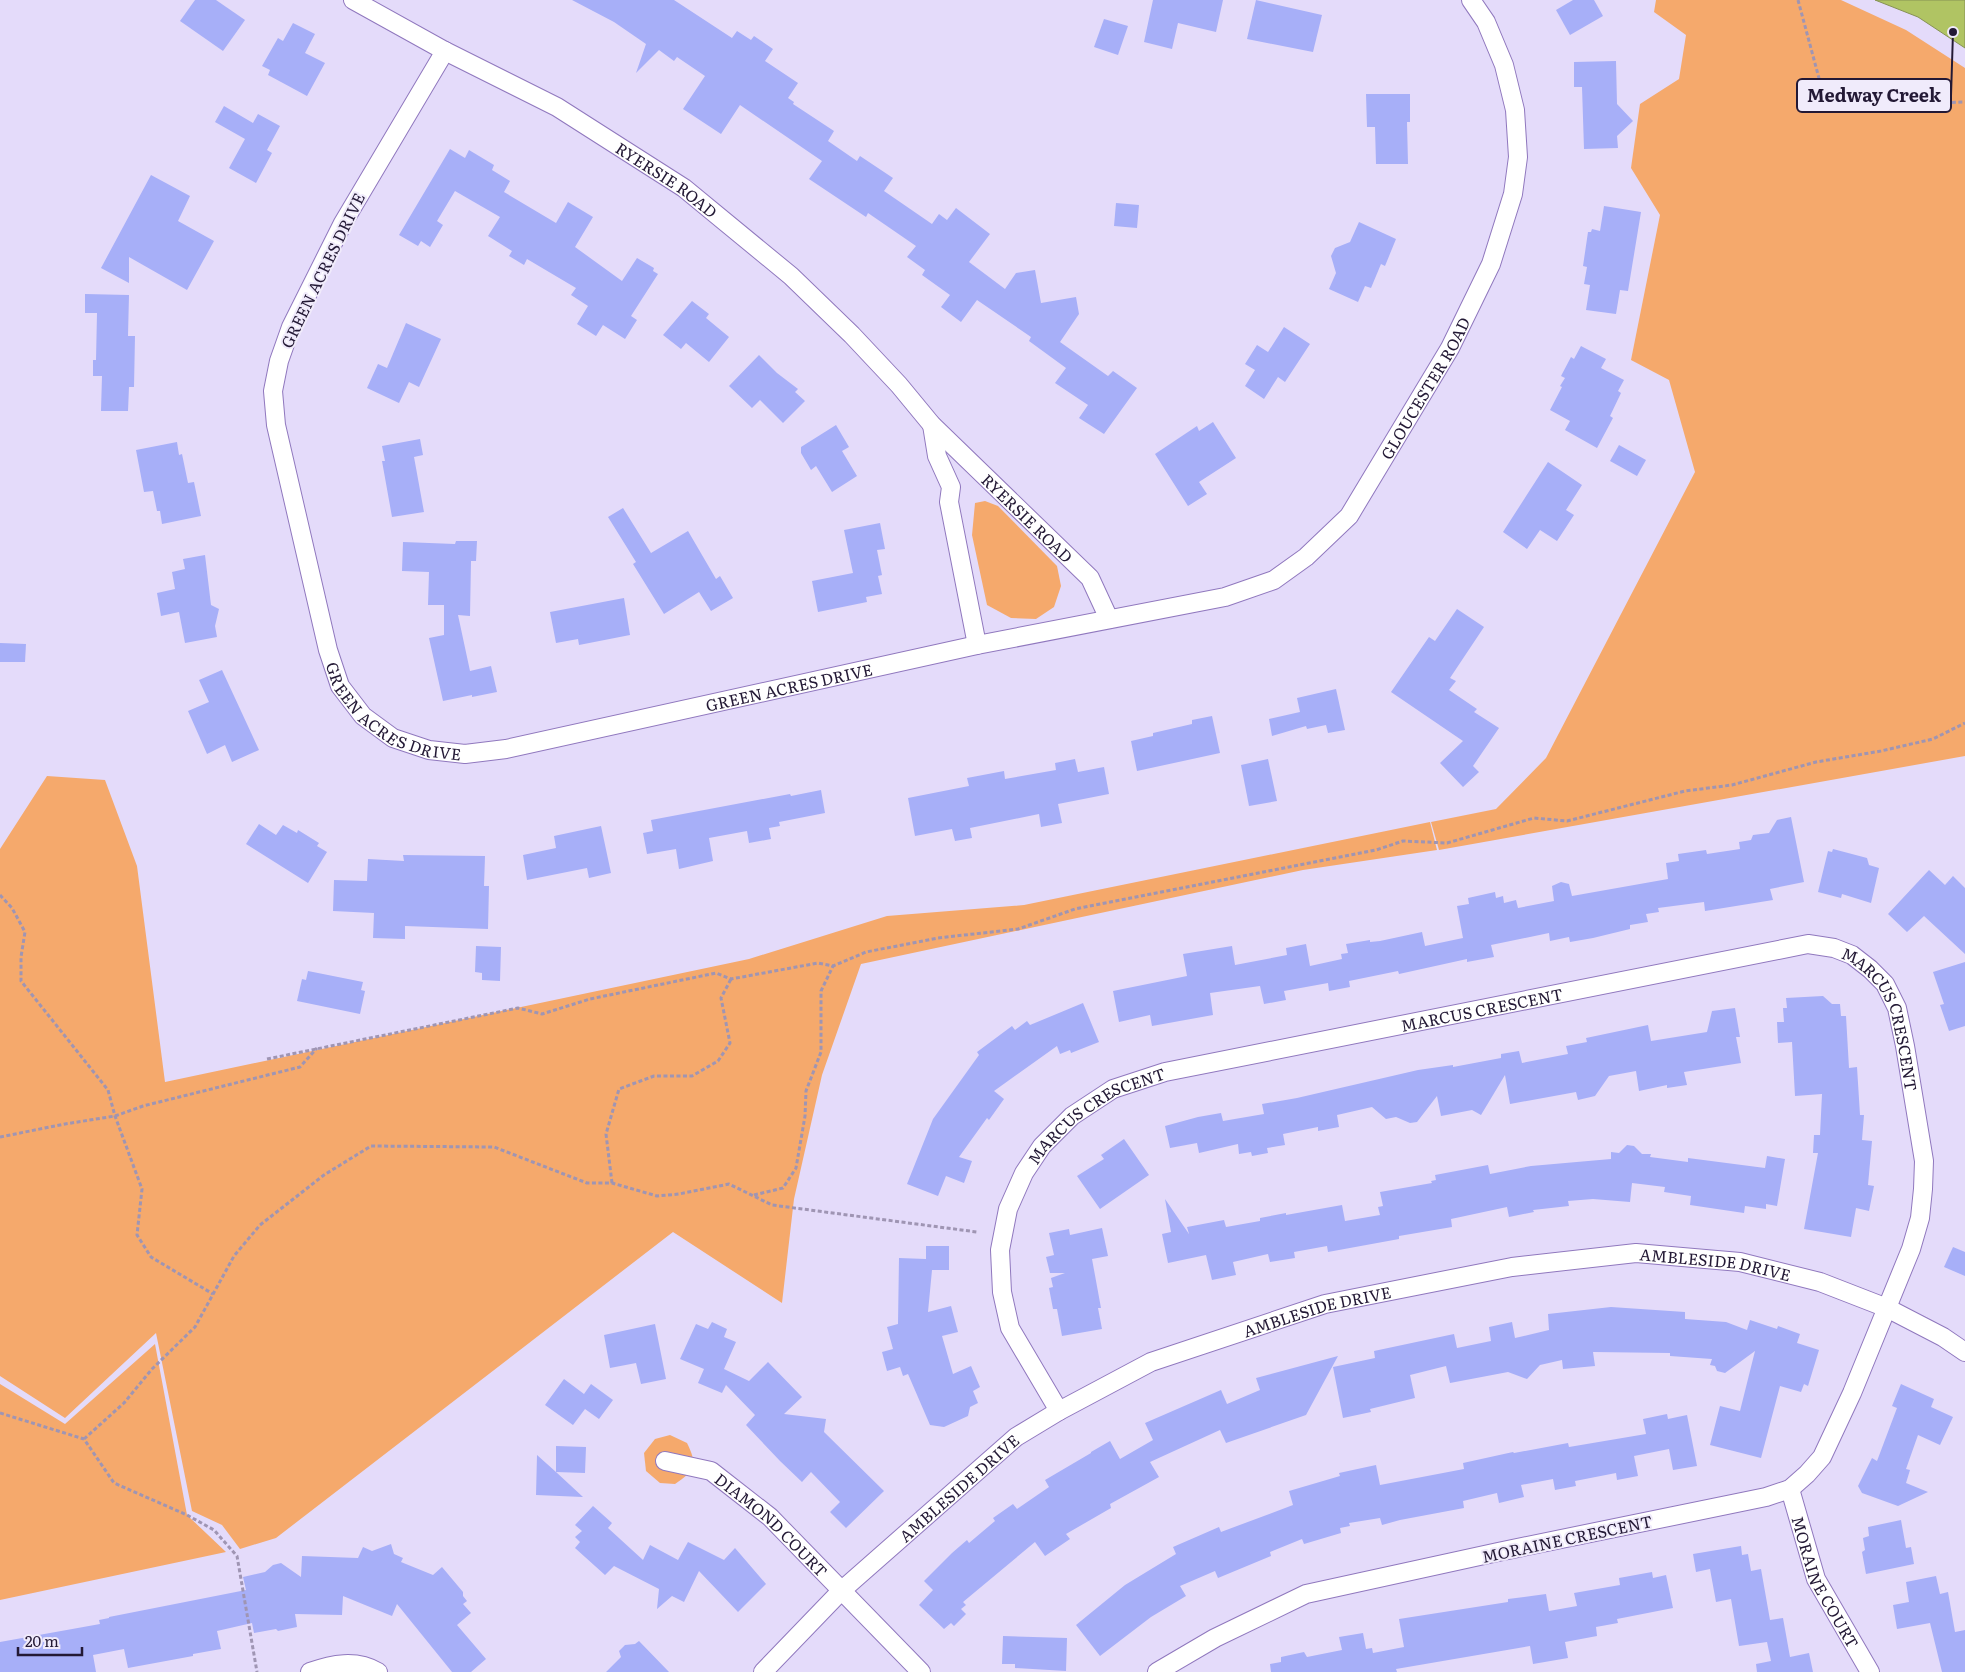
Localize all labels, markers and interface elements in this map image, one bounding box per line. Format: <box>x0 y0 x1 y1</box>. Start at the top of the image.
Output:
callout: Medway Creek <box>1797 79 1951 112</box>
text: Medway Creek <box>1807 81 1942 108</box>
street label: RYERSIE ROAD <box>611 136 723 223</box>
street label: GREEN ACRES DRIVE <box>274 188 370 352</box>
street label: GLOUCESTER ROAD <box>1374 313 1475 464</box>
street label: RYERSIE ROAD <box>976 467 1079 568</box>
street label: GREEN ACRES DRIVE <box>703 656 875 717</box>
street label: GREEN ACRES DRIVE <box>321 658 462 765</box>
street label: MARCUS CRESCENT <box>1839 940 1924 1093</box>
street label: MARCUS CRESCENT <box>1398 981 1565 1037</box>
street label: MARCUS CRESCENT <box>1021 1061 1168 1169</box>
street label: AMBLESIDE DRIVE <box>1639 1241 1794 1286</box>
street label: AMBLESIDE DRIVE <box>1240 1279 1393 1343</box>
street label: AMBLESIDE DRIVE <box>893 1428 1024 1547</box>
street label: DIAMOND COURT <box>710 1467 834 1582</box>
street label: MORAINE CRESCENT <box>1480 1508 1655 1568</box>
street label: MORAINE COURT <box>1786 1513 1866 1652</box>
scale bar <box>18 1624 81 1656</box>
text: 20 m <box>25 1629 59 1652</box>

